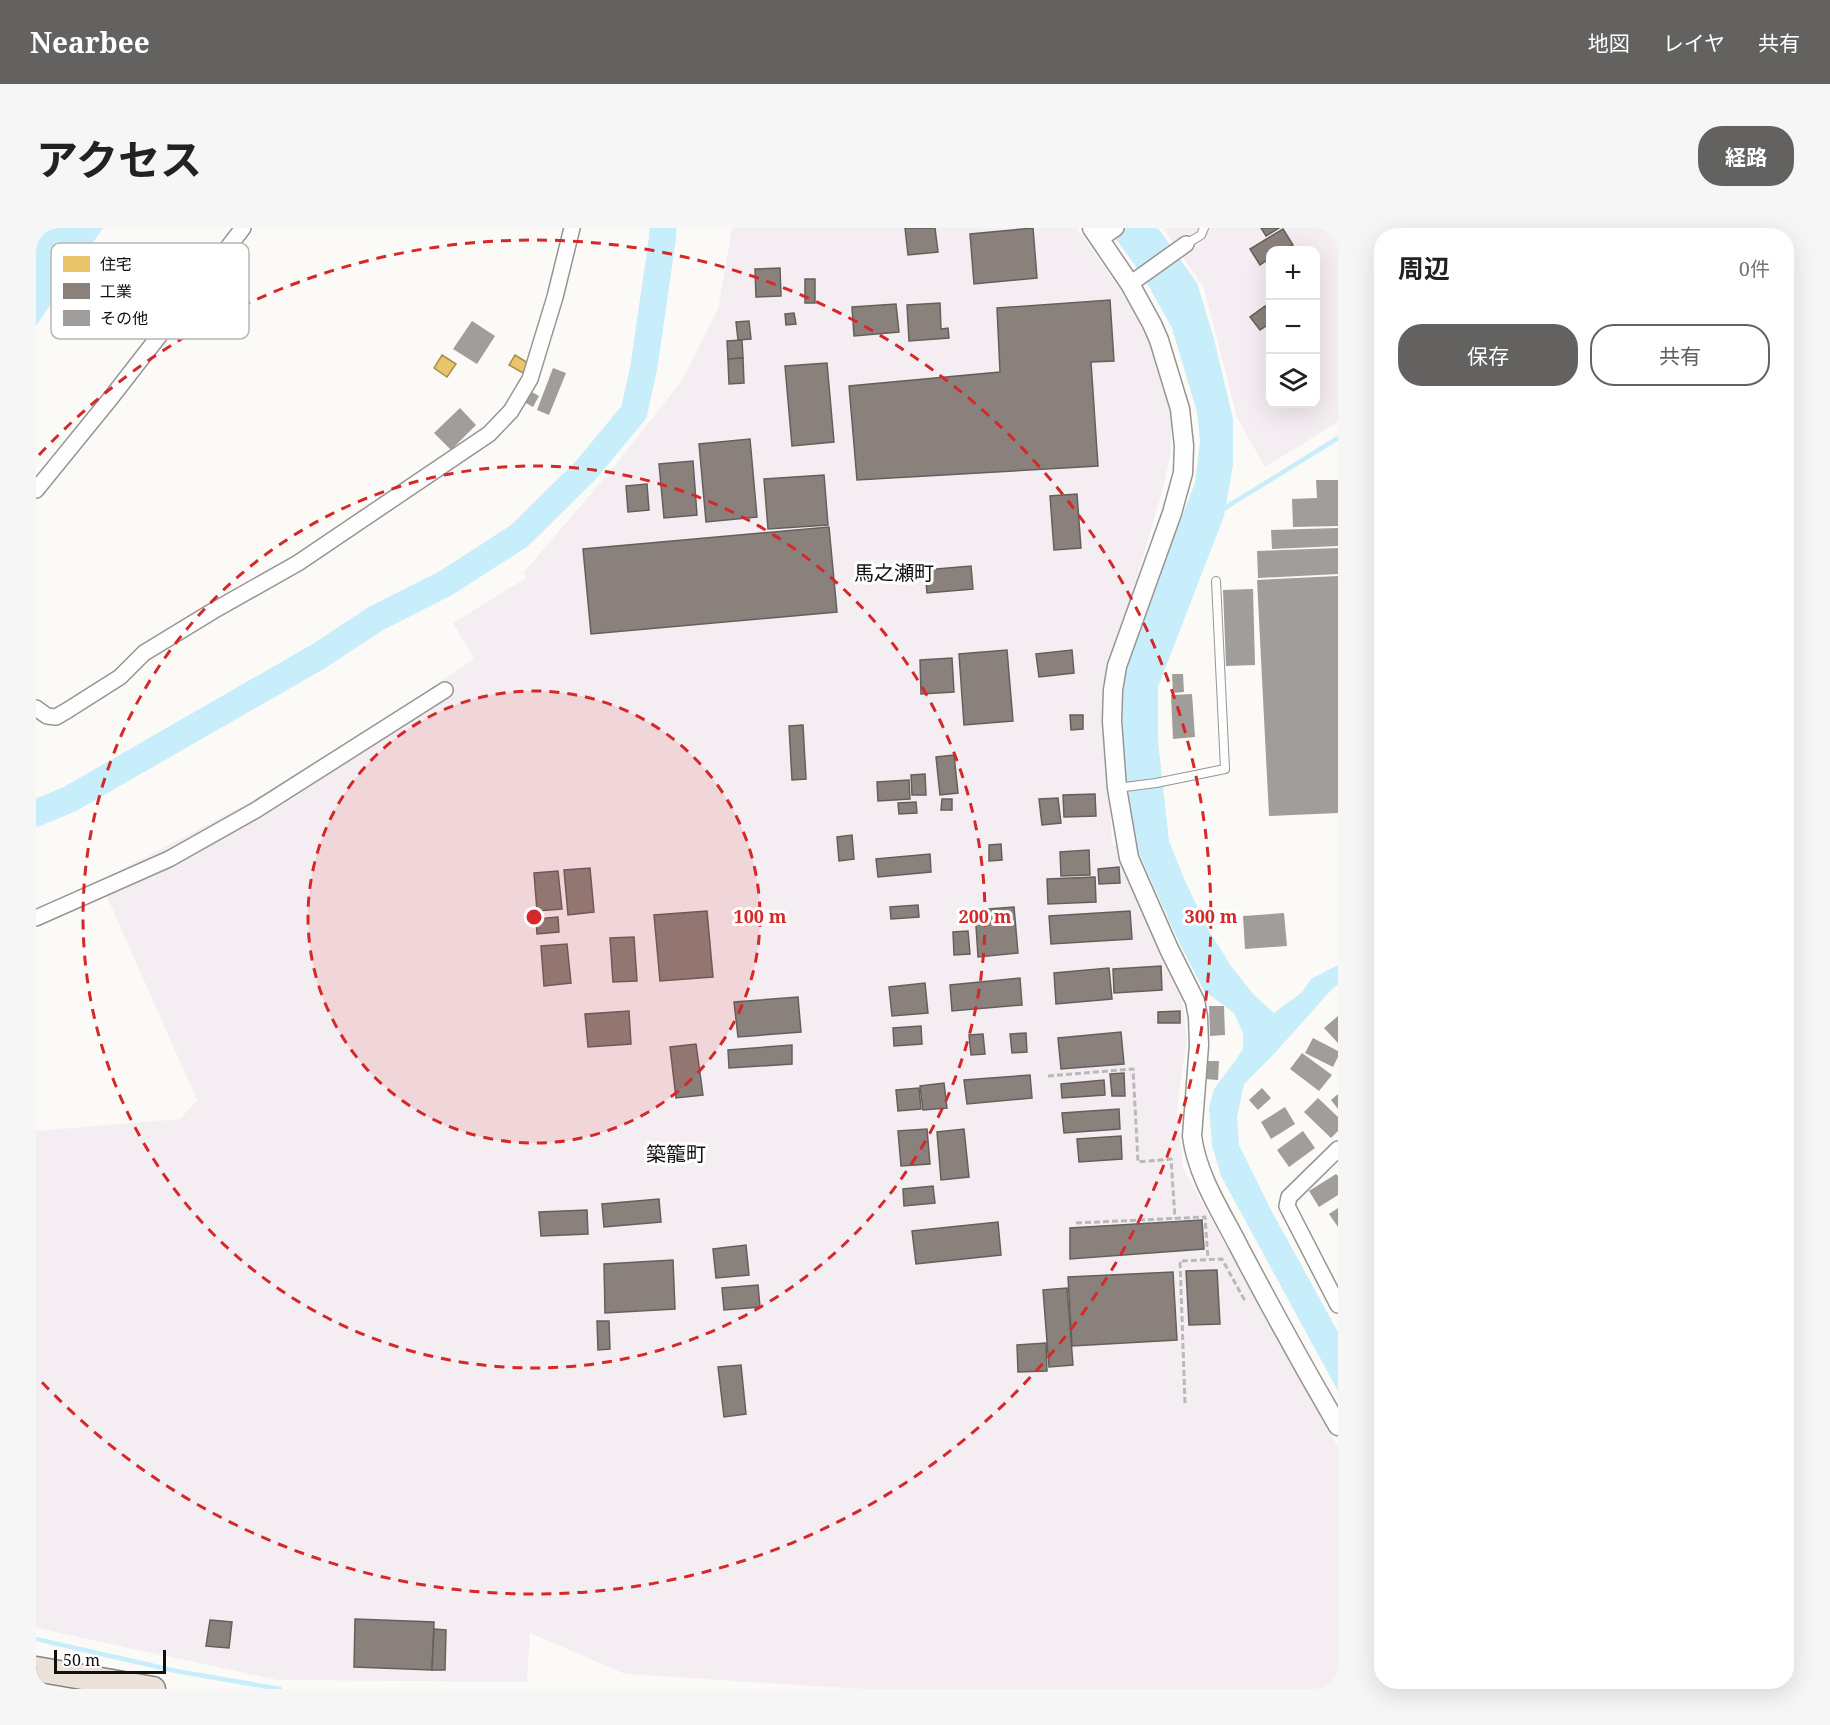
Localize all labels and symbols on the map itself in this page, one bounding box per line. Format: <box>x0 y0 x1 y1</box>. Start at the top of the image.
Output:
legend <box>51 243 249 339</box>
text: 住宅 <box>100 253 132 275</box>
text: 工業 <box>100 280 132 302</box>
text: その他 <box>100 307 148 329</box>
district label: 馬之瀬町 <box>854 559 934 586</box>
text: 100 m <box>734 904 787 928</box>
text: 200 m <box>959 904 1012 928</box>
text: 300 m <box>1185 904 1238 928</box>
centre of rings <box>524 907 544 927</box>
district label: 築籠町 <box>646 1140 706 1167</box>
scale bar <box>54 1647 166 1674</box>

